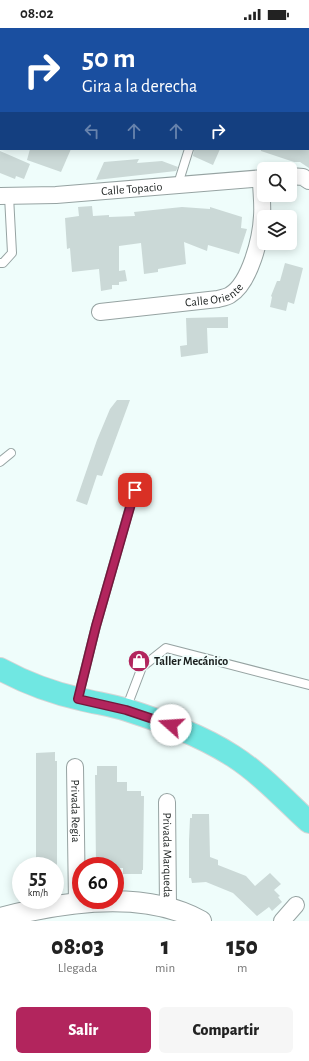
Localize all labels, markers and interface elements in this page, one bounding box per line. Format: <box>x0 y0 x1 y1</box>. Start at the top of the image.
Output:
text: 08:02 <box>20 6 54 21</box>
icon: right <box>16 44 68 96</box>
text: 50 m <box>82 45 136 73</box>
text: Gira a la derecha <box>82 78 197 96</box>
icon: left <box>81 120 103 142</box>
icon: ahead <box>123 120 145 142</box>
icon: ahead <box>165 120 187 142</box>
icon: right <box>207 120 229 142</box>
map controls <box>257 162 297 250</box>
button: search <box>257 162 297 202</box>
street label: Calle Topacio <box>101 180 163 197</box>
button: layers <box>257 210 297 250</box>
street label: Calle Oriente <box>184 281 245 309</box>
pin <box>118 473 152 507</box>
icon: arrive <box>124 479 146 501</box>
shop icon: Taller Mecánico <box>126 648 152 674</box>
place label: Taller Mecánico <box>154 655 228 667</box>
position arrow <box>150 704 192 746</box>
street label: Privada Regia <box>69 779 82 843</box>
street label: Privada Marqueda <box>161 812 174 898</box>
speed limit sign: 60 <box>72 857 124 909</box>
text: 55 <box>29 868 47 888</box>
text: km/h <box>28 888 48 898</box>
text: 08:03 <box>51 935 104 959</box>
text: 1 <box>161 935 170 959</box>
text: 150 <box>226 935 258 959</box>
text: Llegada <box>58 962 97 975</box>
text: min <box>155 962 175 975</box>
text: m <box>237 962 247 975</box>
button: Salir <box>16 1007 151 1053</box>
button: Compartir <box>159 1007 293 1053</box>

